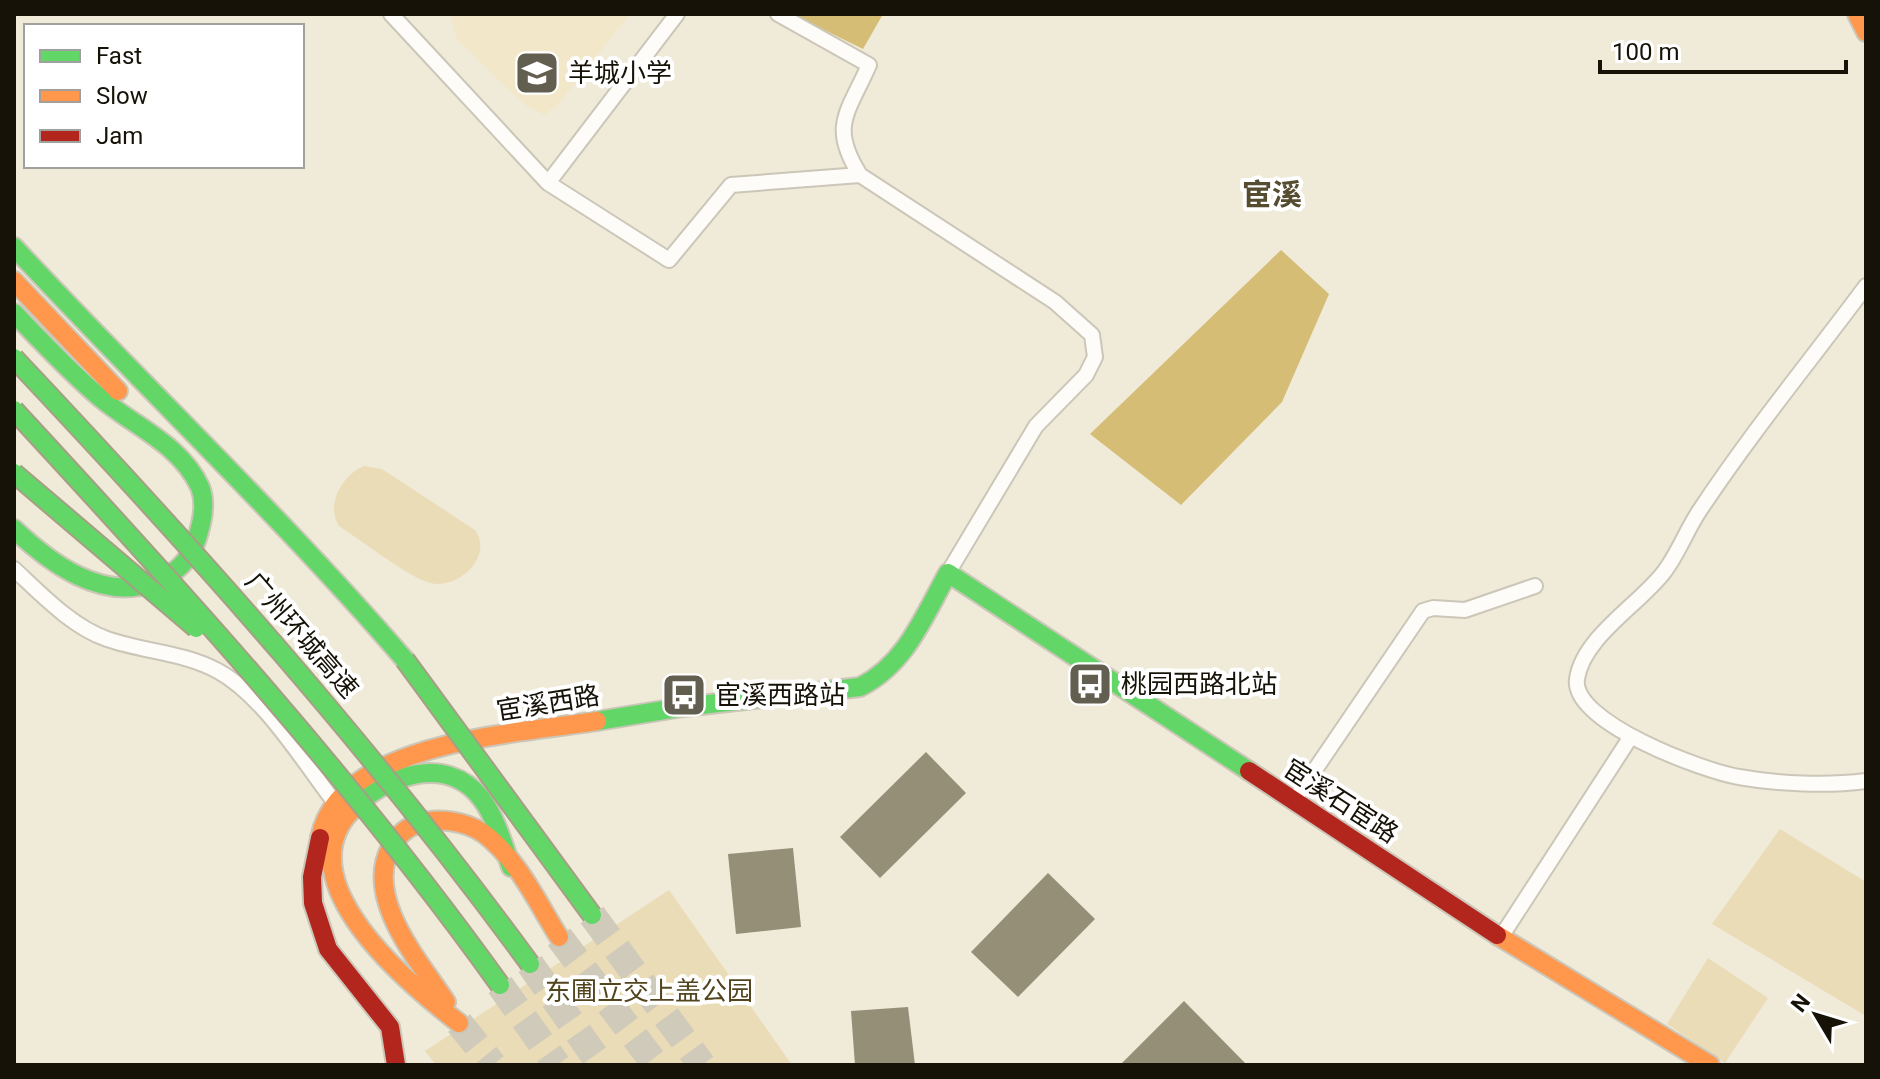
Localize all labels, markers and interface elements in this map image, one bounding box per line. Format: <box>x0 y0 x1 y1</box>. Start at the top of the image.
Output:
legend <box>24 24 304 168</box>
scale bar <box>1600 24 1846 74</box>
text: 100 m <box>1612 38 1679 66</box>
text: Fast <box>96 42 142 70</box>
school or university icon: 羊城小学 <box>513 49 561 97</box>
place label: 羊城小学 <box>568 58 672 88</box>
text: Slow <box>96 82 148 110</box>
text: Jam <box>96 122 143 150</box>
district label: 宦溪 <box>1242 177 1302 212</box>
street label: 广州环城高速 <box>240 566 364 704</box>
bus stop icon: 桃园西路北站 <box>1066 660 1114 708</box>
place label: 桃园西路北站 <box>1121 669 1277 699</box>
bus stop icon: 宦溪西路站 <box>660 671 708 719</box>
street label: 宦溪西路 <box>494 680 602 726</box>
place label: 宦溪西路站 <box>715 680 845 710</box>
street label: 宦溪石宦路 <box>1278 753 1404 849</box>
north arrow <box>1776 975 1856 1055</box>
park label: 东圃立交上盖公园 <box>545 976 753 1006</box>
text: N <box>1786 989 1815 1017</box>

